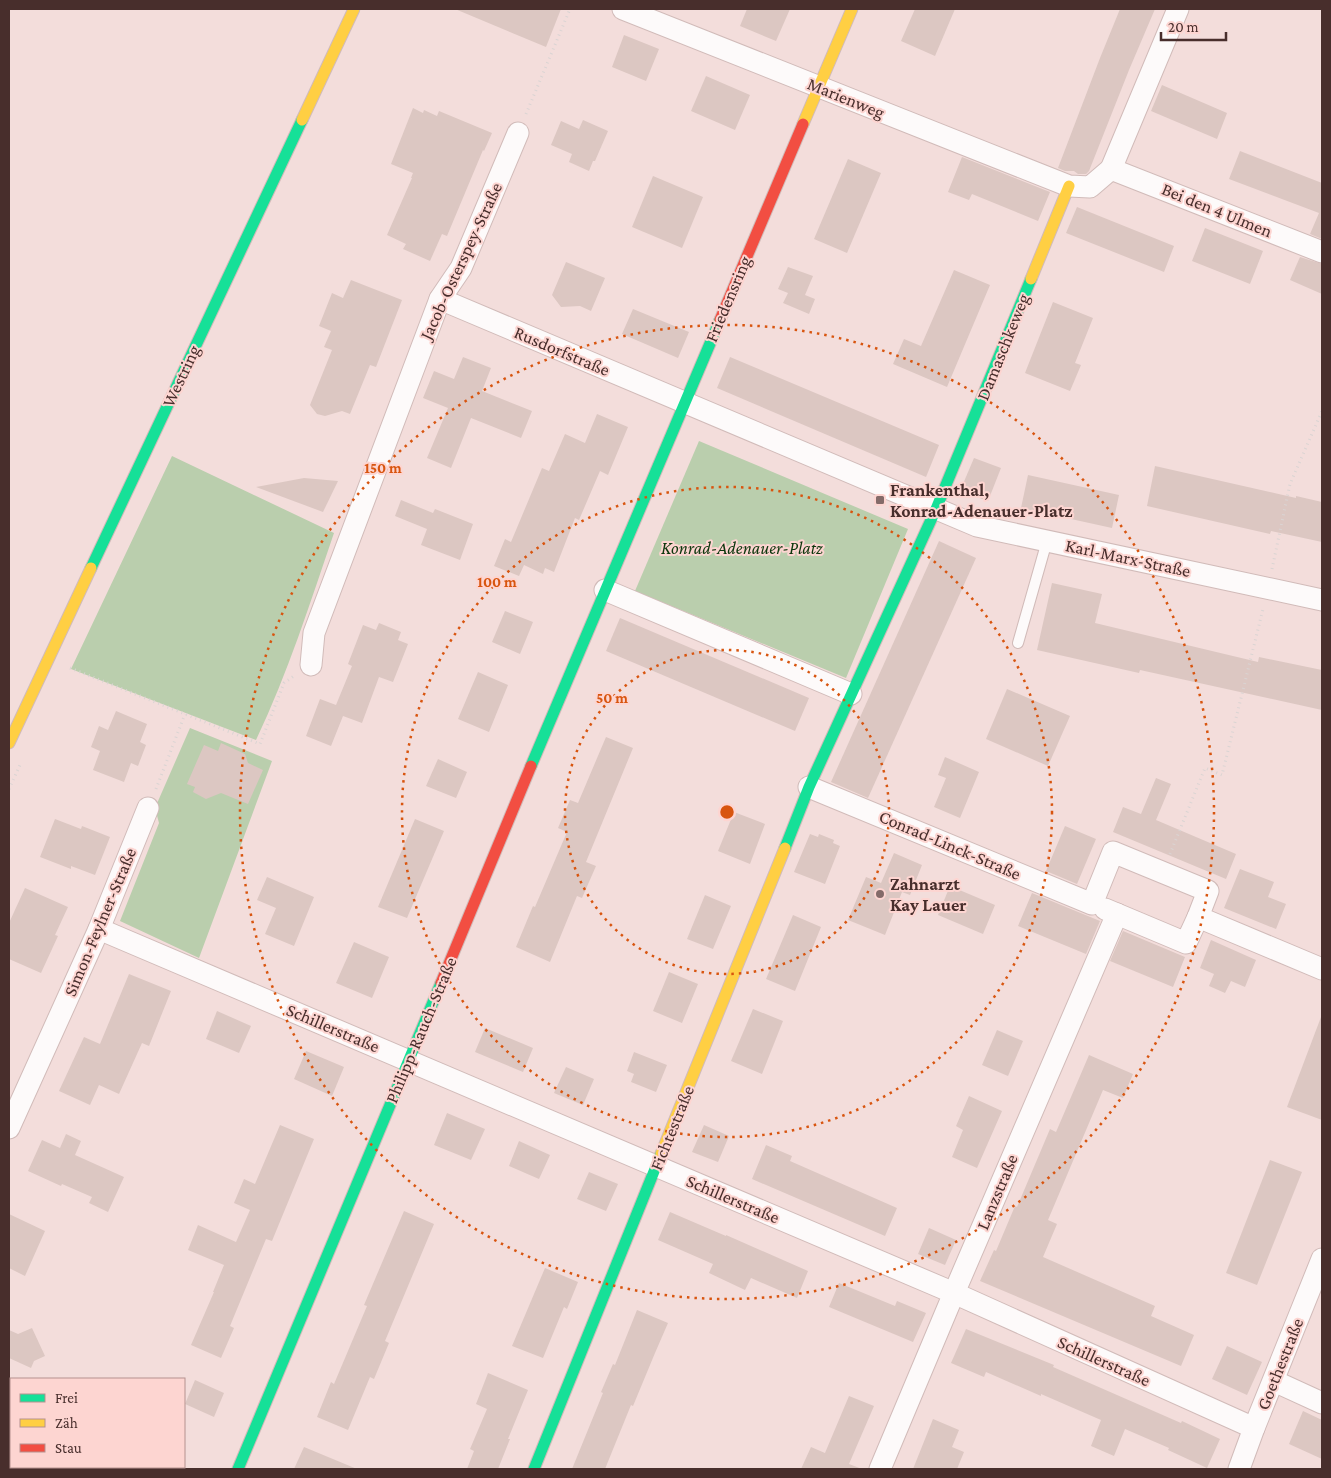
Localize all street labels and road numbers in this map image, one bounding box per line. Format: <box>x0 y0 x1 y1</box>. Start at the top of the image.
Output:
street label: Marienweg <box>804 73 888 123</box>
street label: Jacob-Osterspey-Straße <box>415 179 506 345</box>
street label: Bei den 4 Ulmen <box>1159 179 1275 241</box>
street label: Friedensring <box>701 253 755 345</box>
street label: Damaschkeweg <box>973 290 1034 403</box>
street label: Rusdorfstraße <box>511 322 613 380</box>
street label: Westring <box>158 342 204 410</box>
street label: Karl-Marx-Straße <box>1064 535 1192 581</box>
street label: Conrad-Linck-Straße <box>876 806 1024 884</box>
street label: Simon-Feylner-Straße <box>60 845 140 999</box>
street label: Philipp-Rauch-Straße <box>381 954 461 1106</box>
street label: Schillerstraße <box>283 999 383 1057</box>
street label: Fichtestraße <box>646 1083 698 1173</box>
street label: Lanzstraße <box>972 1151 1022 1233</box>
street label: Schillerstraße <box>683 1170 783 1228</box>
street label: Goethestraße <box>1253 1315 1307 1413</box>
street label: Schillerstraße <box>1055 1332 1153 1390</box>

